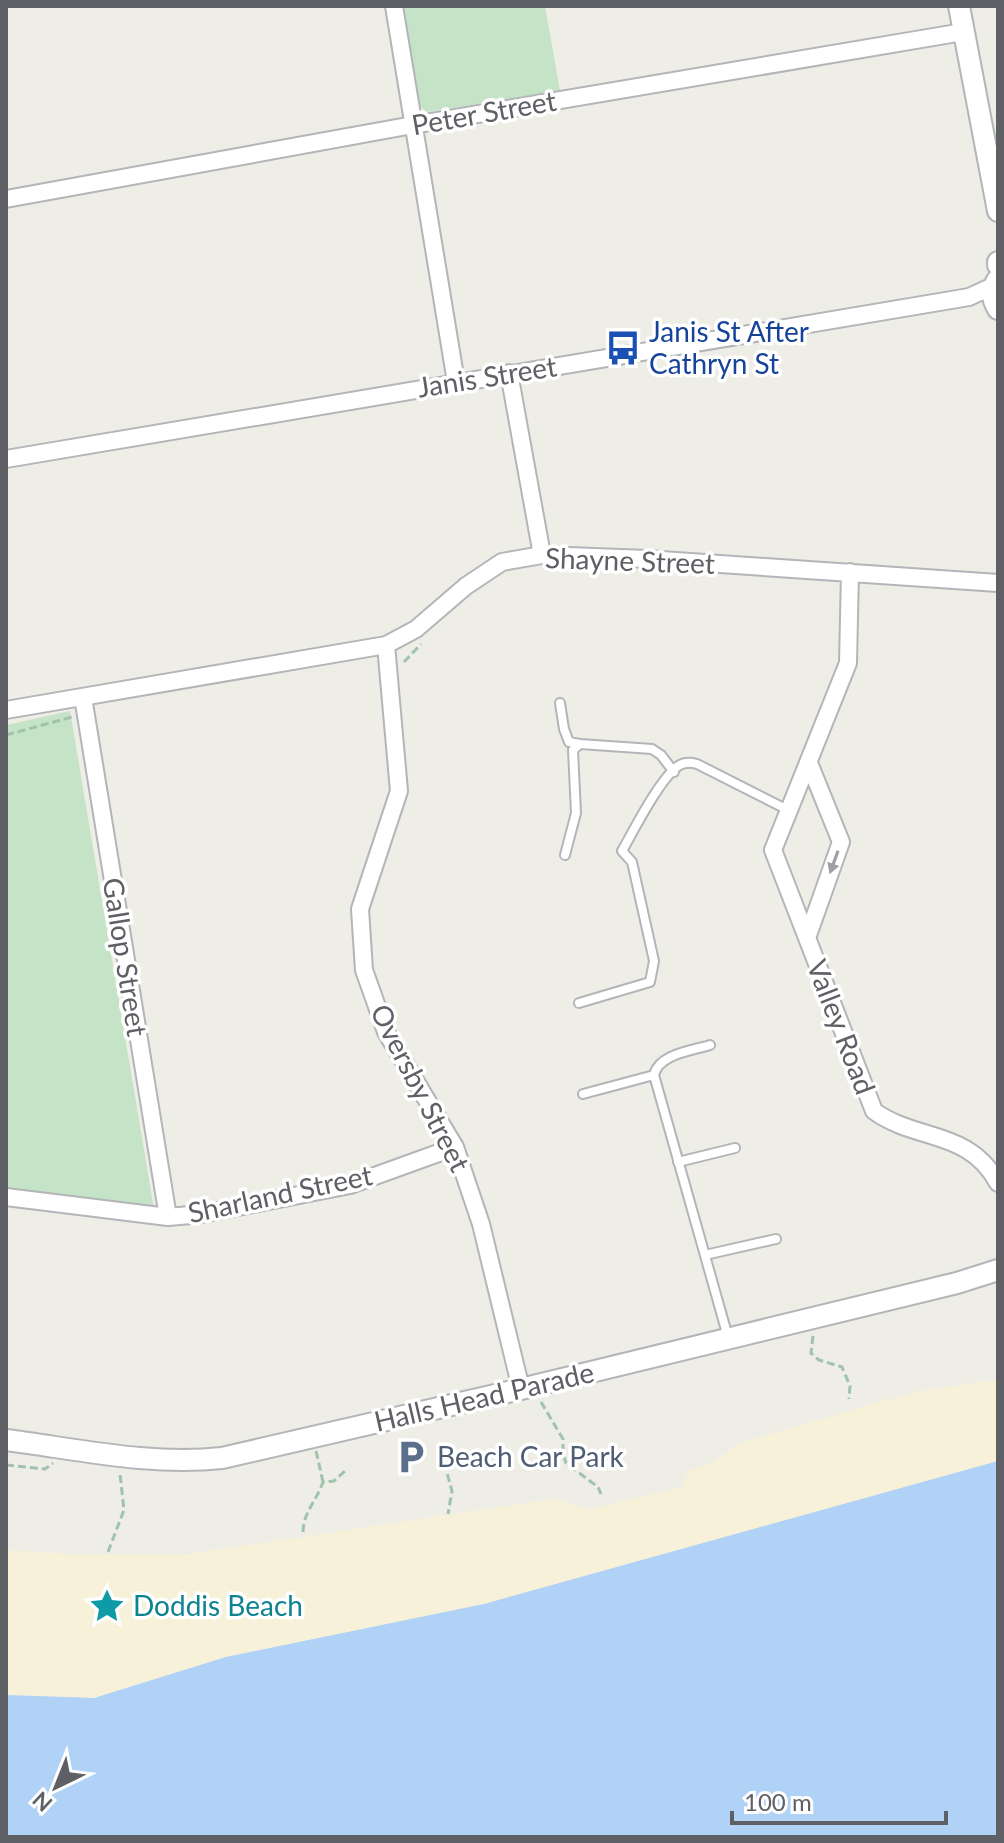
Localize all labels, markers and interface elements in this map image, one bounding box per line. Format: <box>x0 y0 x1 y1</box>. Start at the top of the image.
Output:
street label: Peter Street <box>409 83 559 141</box>
place label: Janis St After Cathryn St <box>649 314 809 380</box>
bus stop icon: Janis St After Cathryn St <box>604 329 642 367</box>
street label: Janis Street <box>415 348 559 404</box>
street label: Shayne Street <box>545 540 716 580</box>
one-way arrow <box>827 850 840 874</box>
street label: Gallop Street <box>97 875 155 1039</box>
street label: Valley Road <box>801 955 883 1099</box>
street label: Oversby Street <box>364 998 478 1177</box>
street label: Sharland Street <box>185 1157 375 1229</box>
street label: Halls Head Parade <box>371 1354 597 1438</box>
parking icon: Beach Car Park <box>392 1438 430 1476</box>
place label: Beach Car Park <box>437 1439 625 1473</box>
place icon: Doddis Beach <box>88 1587 126 1625</box>
place label: Doddis Beach <box>133 1588 303 1622</box>
north arrow <box>16 1747 96 1827</box>
scale bar <box>732 1775 946 1825</box>
text: N <box>27 1786 57 1818</box>
text: 100 m <box>744 1787 812 1816</box>

